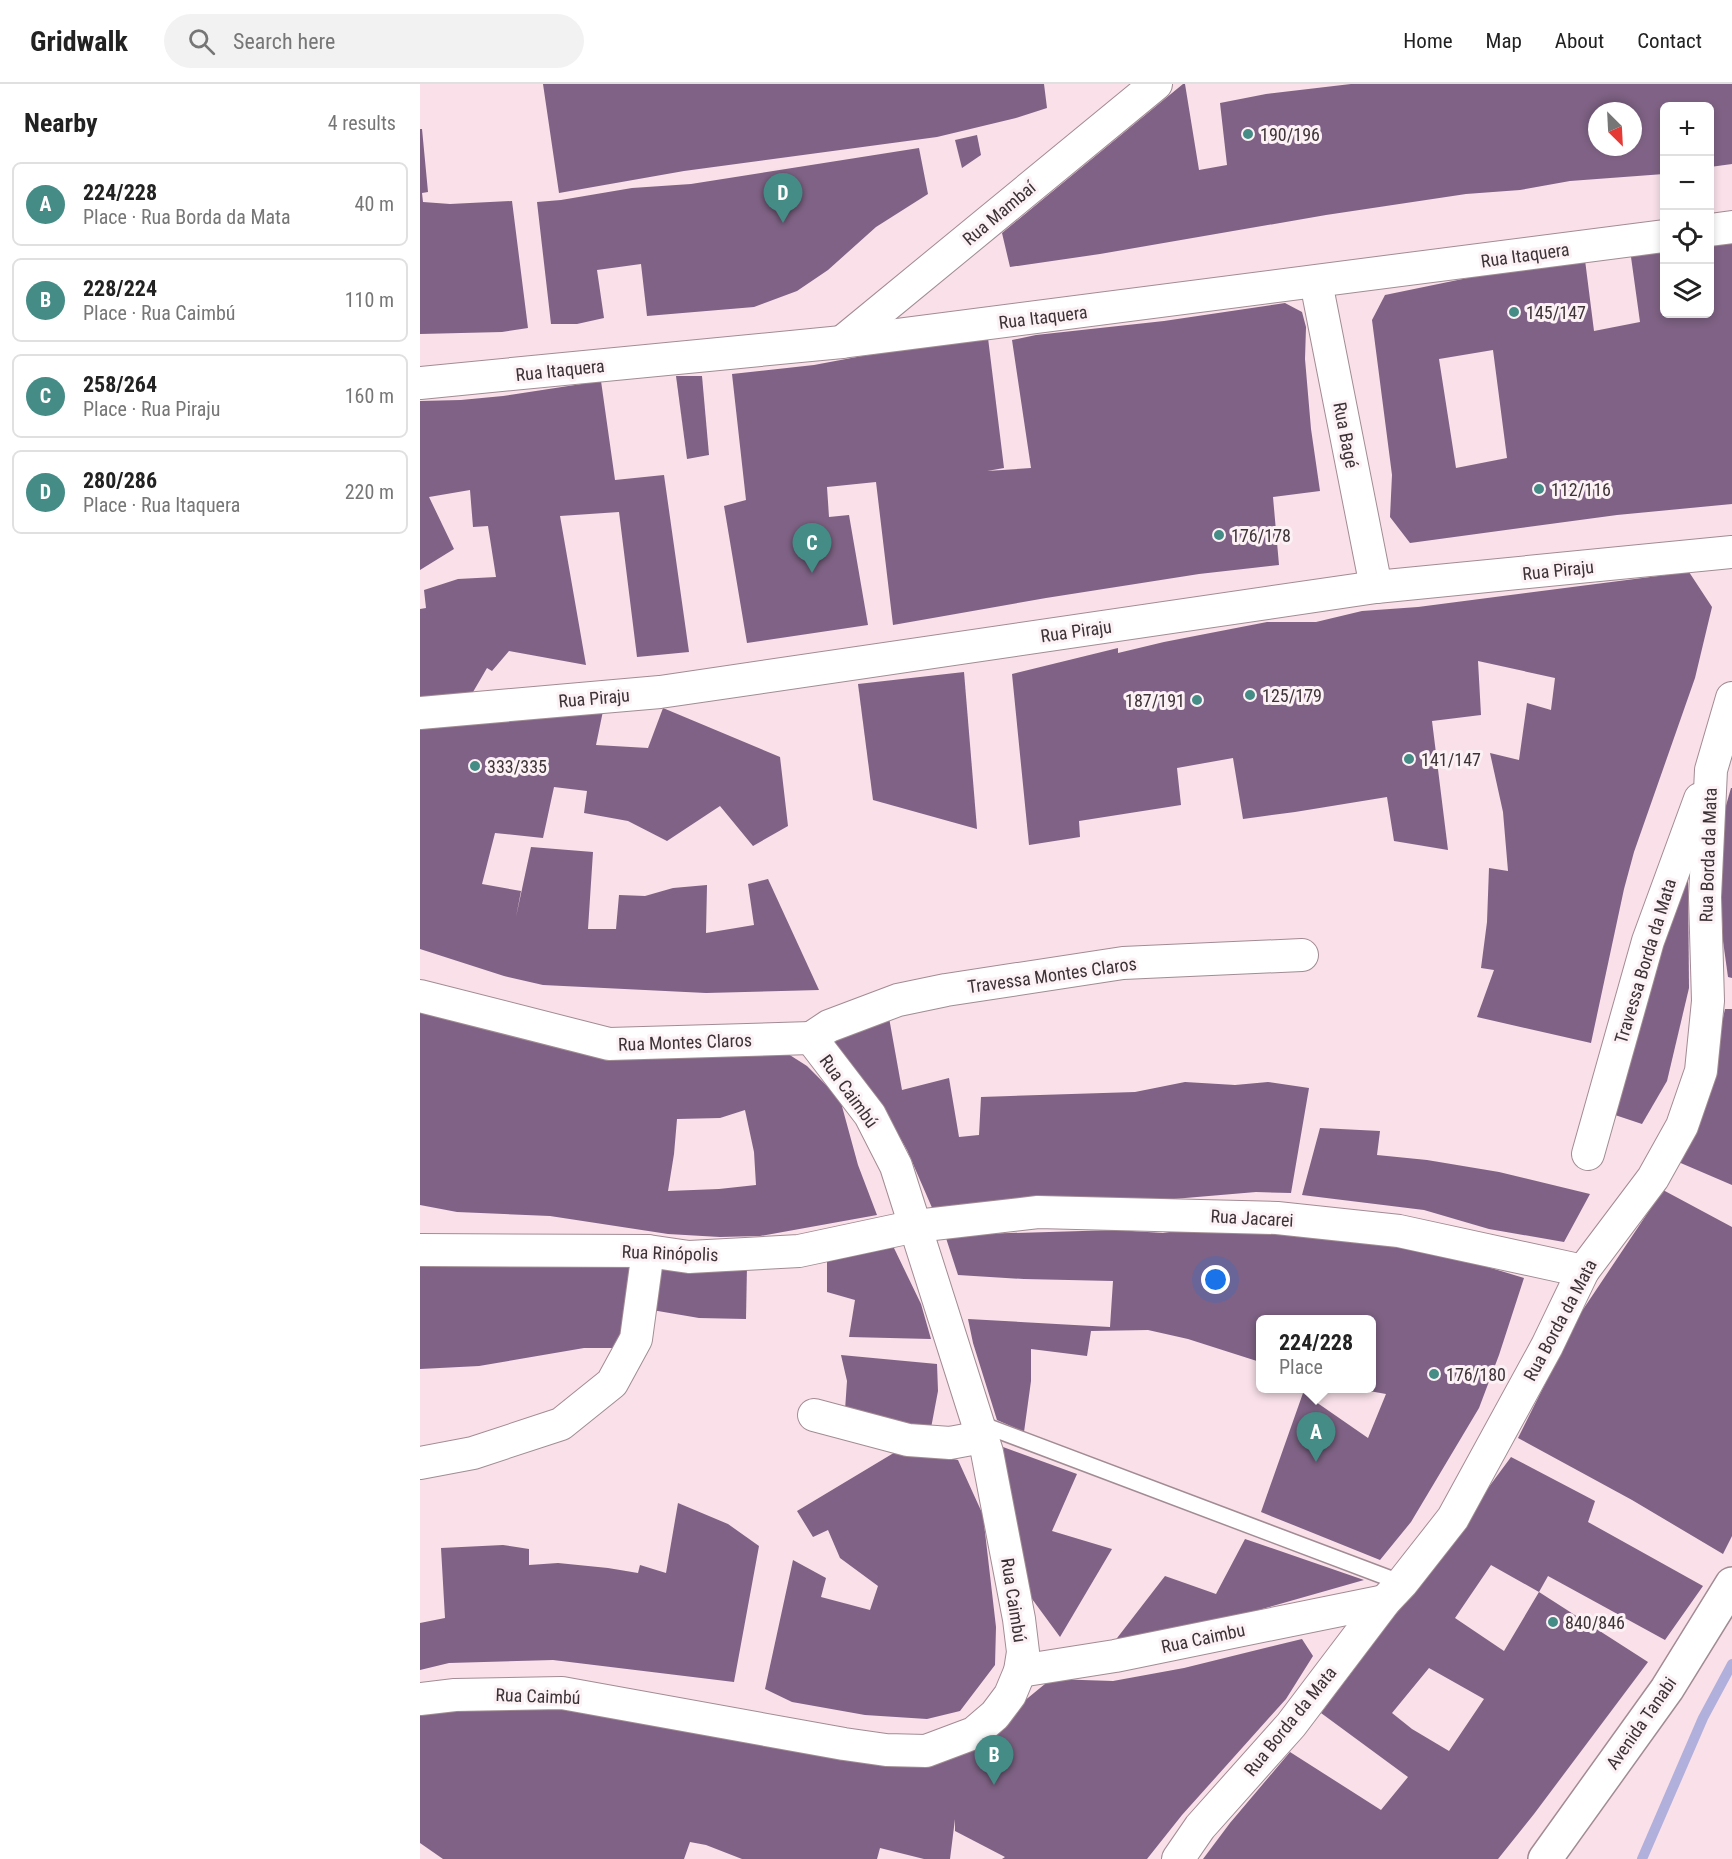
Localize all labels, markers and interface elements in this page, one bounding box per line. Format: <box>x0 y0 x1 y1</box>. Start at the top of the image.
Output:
search box <box>164 14 584 68</box>
text: Gridwalk <box>30 25 128 58</box>
icon: search <box>185 25 218 58</box>
text: Search here <box>233 29 335 54</box>
text: Home <box>1403 29 1453 53</box>
text: Map <box>1486 29 1522 53</box>
text: About <box>1555 29 1604 53</box>
text: Contact <box>1637 29 1702 53</box>
north arrow <box>1588 102 1642 156</box>
map controls <box>1660 102 1714 318</box>
button: + <box>1660 102 1714 156</box>
text: Nearby <box>24 108 98 138</box>
text: 4 results <box>328 111 396 135</box>
place label: 190/196 <box>1260 124 1320 145</box>
marker: 190/196 <box>1241 127 1255 141</box>
button: − <box>1660 156 1714 210</box>
pin: D <box>764 174 802 223</box>
street label: Rua Mambaí <box>958 176 1040 249</box>
text: 224/228 <box>83 180 157 205</box>
text: A <box>40 192 51 216</box>
text: 40 m <box>355 192 394 216</box>
text: Place · Rua Borda da Mata <box>83 205 291 229</box>
button: locate <box>1660 210 1714 264</box>
street label: Rua Itaquera <box>1479 238 1571 272</box>
button: layers <box>1660 264 1714 318</box>
text: 228/224 <box>83 276 157 301</box>
text: B <box>40 288 51 312</box>
text: 110 m <box>345 288 394 312</box>
text: Place · Rua Caimbú <box>83 301 235 325</box>
street label: Rua Itaquera <box>997 301 1089 333</box>
place label: 145/147 <box>1526 302 1586 323</box>
marker: 145/147 <box>1507 305 1521 319</box>
street label: Rua Itaquera <box>514 355 606 385</box>
text: 258/264 <box>83 372 157 397</box>
text: C <box>40 384 51 408</box>
text: 160 m <box>345 384 394 408</box>
text: Place · Rua Piraju <box>83 397 220 421</box>
street label: Rua Bagé <box>1329 400 1363 470</box>
text: 280/286 <box>83 468 157 493</box>
place label: 112/116 <box>1551 479 1611 500</box>
text: D <box>40 480 51 504</box>
text: 220 m <box>345 480 394 504</box>
marker: 112/116 <box>1532 482 1546 496</box>
text: Place · Rua Itaquera <box>83 493 240 517</box>
pin: C <box>792 524 832 573</box>
place label: 176/178 <box>1231 525 1291 546</box>
marker: 176/178 <box>1212 528 1226 542</box>
street label: Rua Piraju <box>1521 556 1595 584</box>
street label: Rua Piraju <box>1039 616 1113 646</box>
street label: Rua Piraju <box>557 684 631 712</box>
place label: 125/179 <box>1262 685 1322 706</box>
marker: 125/179 <box>1243 688 1257 702</box>
place label: 187/191 <box>1125 690 1185 711</box>
marker: 187/191 <box>1190 693 1204 707</box>
place label: 141/147 <box>1421 749 1481 770</box>
marker: 141/147 <box>1402 752 1416 766</box>
place label: 333/335 <box>487 756 547 777</box>
marker: 333/335 <box>468 759 482 773</box>
street label: Rua Borda da Mata <box>1695 787 1721 923</box>
street label: Travessa Borda da Mata <box>1610 876 1680 1046</box>
street label: Travessa Montes Claros <box>966 953 1138 997</box>
street label: Rua Montes Claros <box>618 1029 752 1055</box>
street label: Rua Caimbú <box>815 1050 883 1132</box>
street label: Rua Jacarei <box>1210 1205 1294 1231</box>
street label: Rua Rinópolis <box>621 1241 719 1265</box>
street label: Rua Borda da Mata <box>1519 1256 1601 1384</box>
your location <box>1201 1265 1230 1294</box>
popup <box>1256 1315 1376 1393</box>
text: 224/228 <box>1279 1330 1353 1355</box>
text: Place <box>1279 1355 1323 1379</box>
place label: 176/180 <box>1446 1364 1506 1385</box>
marker: 176/180 <box>1427 1367 1441 1381</box>
pin: A <box>1296 1412 1336 1462</box>
street label: Rua Caimbú <box>997 1556 1031 1644</box>
place label: 840/846 <box>1565 1612 1625 1633</box>
marker: 840/846 <box>1546 1615 1560 1629</box>
street label: Rua Caimbu <box>1159 1619 1247 1657</box>
street label: Rua Borda da Mata <box>1239 1662 1341 1780</box>
street label: Avenida Tanabi <box>1602 1673 1680 1773</box>
street label: Rua Caimbú <box>495 1684 581 1708</box>
pin: B <box>974 1736 1014 1785</box>

